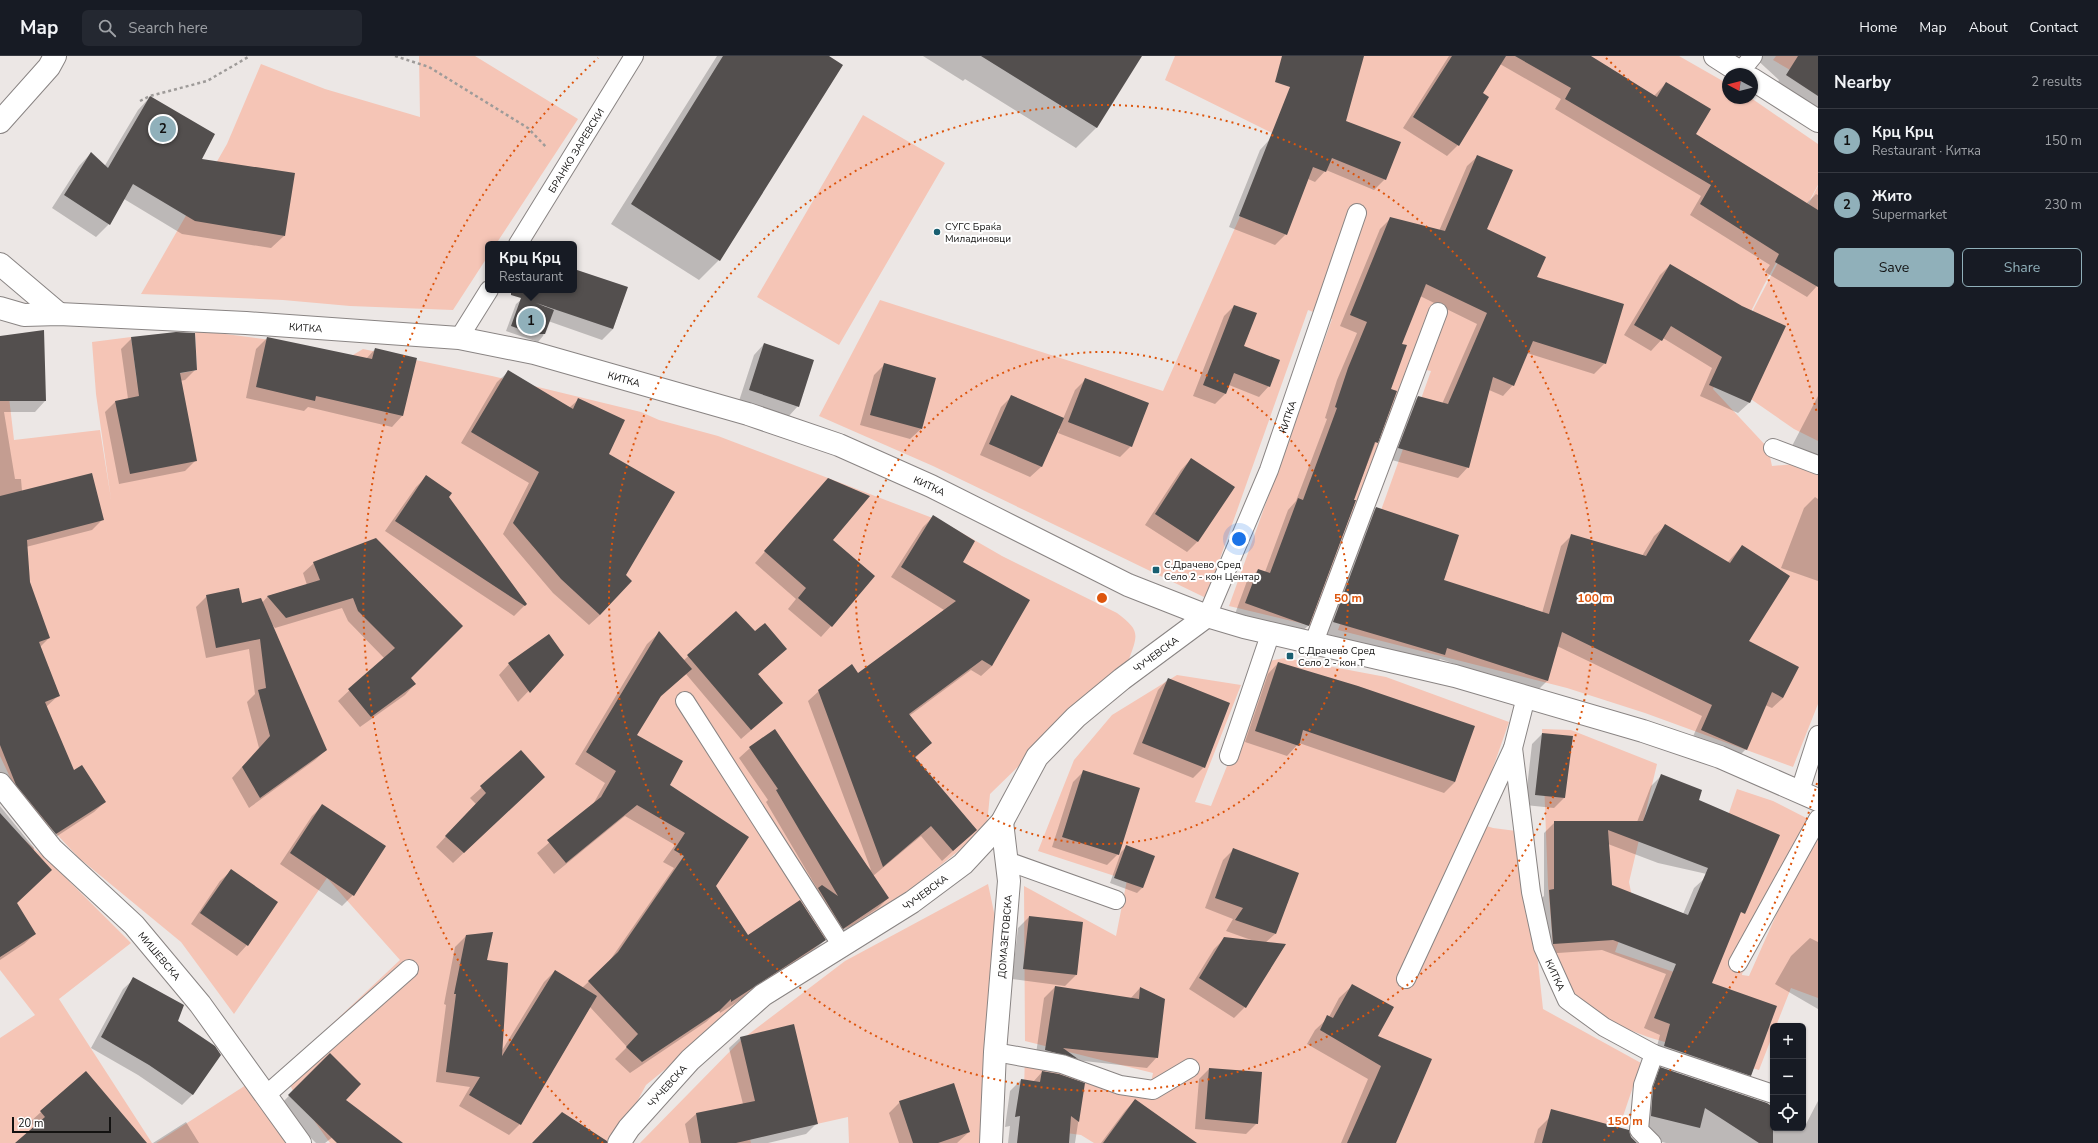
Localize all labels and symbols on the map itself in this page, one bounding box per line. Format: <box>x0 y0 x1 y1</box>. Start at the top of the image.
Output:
north arrow <box>1722 68 1758 104</box>
street label: БРАНКО ЗАРЕВСКИ <box>545 106 608 196</box>
pin: 2 <box>150 114 176 144</box>
place label: СУГС Браќа Миладиновци <box>945 220 1011 246</box>
marker: СУГС Браќа Миладиновци <box>932 227 942 237</box>
pin: 1 <box>518 306 544 336</box>
street label: КИТКА <box>288 320 323 336</box>
street label: КИТКА <box>606 368 643 391</box>
street label: КИТКА <box>1276 398 1300 435</box>
street label: КИТКА <box>911 473 948 500</box>
your location <box>1229 529 1249 549</box>
place label: С.Драчево Сред Село 2 - кон Центар <box>1164 558 1260 584</box>
marker: С.Драчево Сред Село 2 - кон Центар <box>1151 565 1161 575</box>
text: 50 m <box>1334 590 1362 606</box>
text: 100 m <box>1577 590 1613 606</box>
centre of rings <box>1095 591 1109 605</box>
street label: ЧУЧЕВСКА <box>1131 633 1182 676</box>
place label: С.Драчево Сред Село 2 - кон T <box>1298 644 1375 670</box>
marker: С.Драчево Сред Село 2 - кон T <box>1285 651 1295 661</box>
street label: ЧУЧЕВСКА <box>900 871 952 914</box>
street label: ДОМАЗЕТОВСКА <box>995 894 1016 979</box>
street label: МИШЕВСКА <box>134 929 184 984</box>
street label: КИТКА <box>1541 957 1568 994</box>
street label: ЧУЧЕВСКА <box>645 1061 691 1111</box>
text: 150 m <box>1607 1113 1643 1129</box>
scale bar <box>12 1115 111 1134</box>

